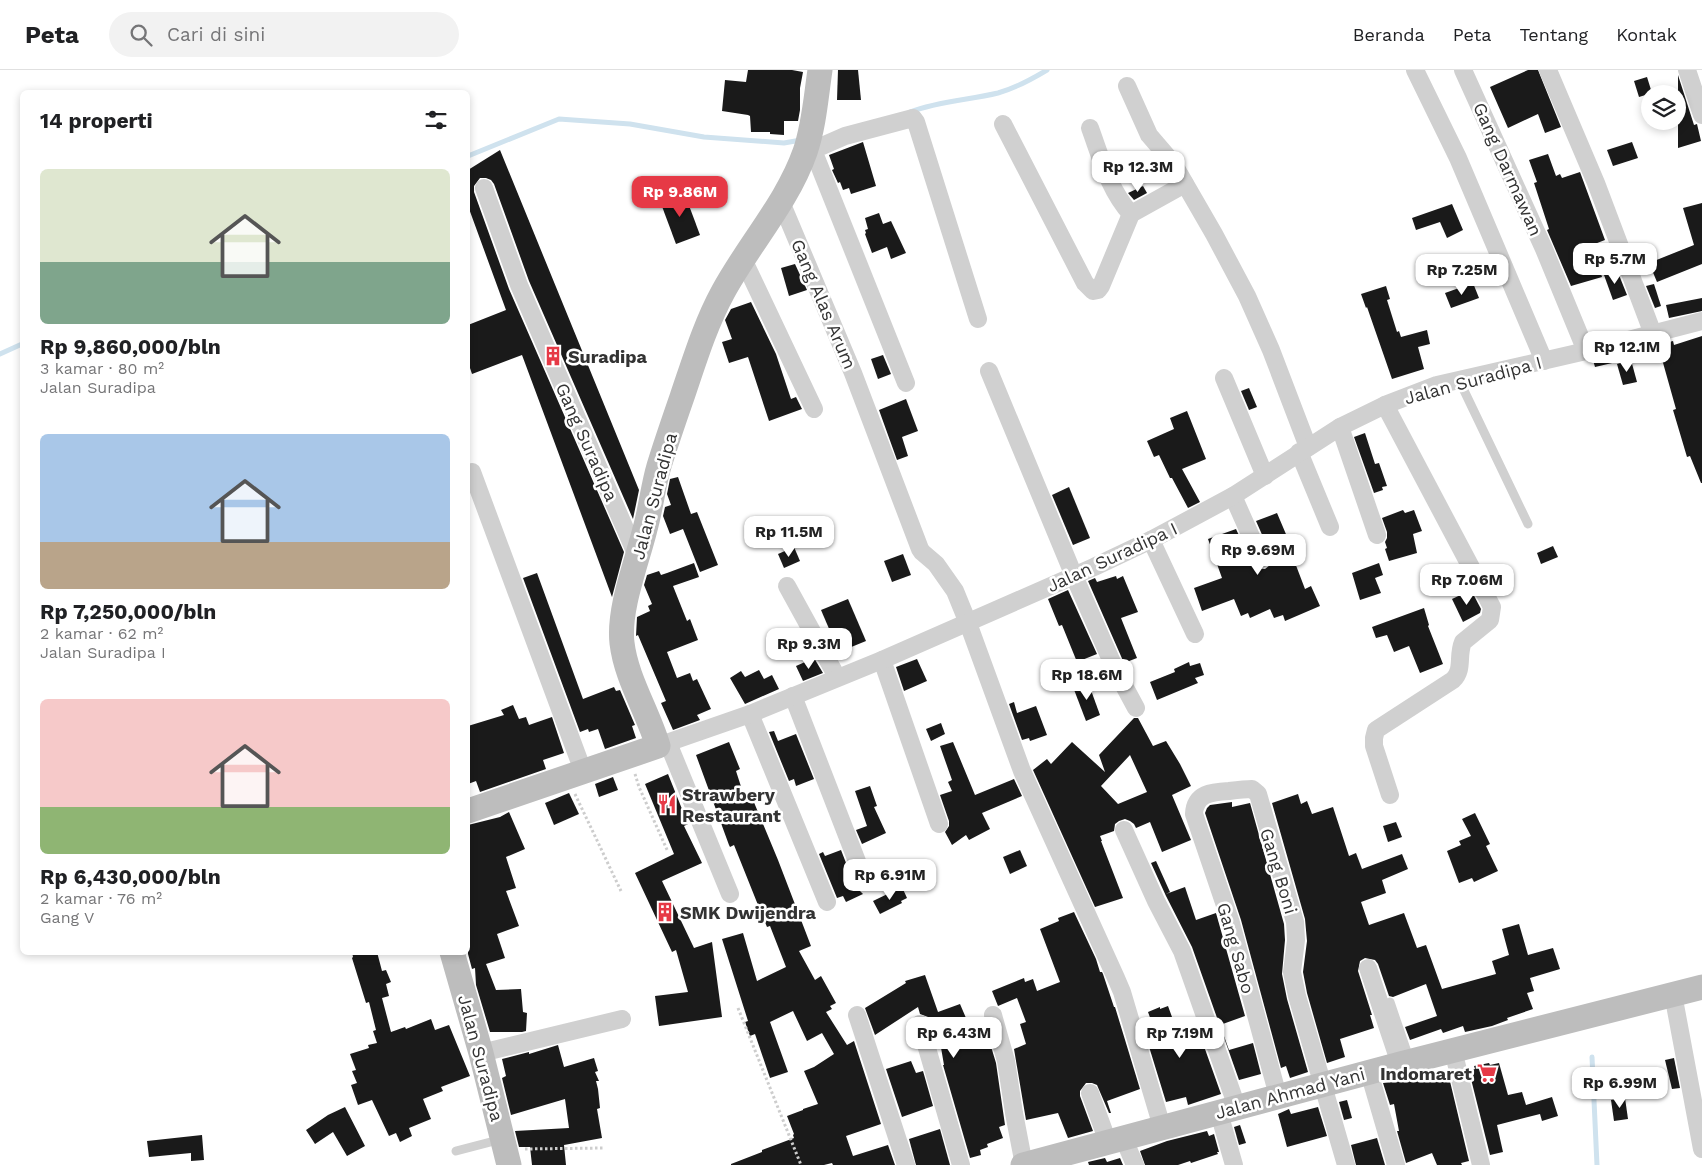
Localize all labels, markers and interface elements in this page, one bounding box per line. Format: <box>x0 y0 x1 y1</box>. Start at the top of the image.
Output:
search box <box>109 12 459 57</box>
text: Peta <box>25 21 79 49</box>
icon: search <box>127 21 155 49</box>
text: Cari di sini <box>167 23 265 46</box>
text: Beranda <box>1353 24 1425 45</box>
text: Peta <box>1453 24 1491 45</box>
text: Tentang <box>1519 24 1588 45</box>
text: Kontak <box>1616 24 1677 45</box>
map controls <box>1641 85 1686 130</box>
button: layers <box>1641 85 1686 130</box>
street label: Gang Darmawan <box>1469 99 1547 239</box>
icon: filters <box>422 106 450 134</box>
text: 14 properti <box>40 108 153 133</box>
pin: Rp 12.3M <box>1086 150 1190 193</box>
text: Rp 12.3M <box>1103 157 1173 176</box>
pin: Rp 9.86M <box>628 176 732 218</box>
text: Rp 9.86M <box>643 182 717 201</box>
icon: home <box>200 201 290 291</box>
street label: Gang Alas Arum <box>787 236 861 372</box>
pin: Rp 5.7M <box>1569 242 1661 285</box>
text: Rp 5.7M <box>1584 249 1646 268</box>
pin: Rp 7.25M <box>1410 254 1514 296</box>
text: Rp 7.25M <box>1426 260 1498 279</box>
pin: Rp 12.1M <box>1575 330 1679 373</box>
text: Rp 9,860,000/bln <box>40 334 221 359</box>
text: Rp 12.1M <box>1594 337 1660 356</box>
building icon: Suradipa <box>542 345 564 367</box>
place label: Suradipa <box>568 346 647 367</box>
street label: Jalan Suradipa I <box>1402 352 1544 408</box>
text: 3 kamar · 80 m² <box>40 359 164 378</box>
text: Jalan Suradipa <box>40 378 156 397</box>
street label: Gang Suradipa <box>551 380 623 504</box>
street label: Jalan Suradipa <box>627 430 681 562</box>
icon: home <box>200 466 290 556</box>
pin: Rp 11.5M <box>737 516 841 558</box>
street label: Jalan Suradipa I <box>1043 518 1181 596</box>
text: Rp 11.5M <box>755 522 823 541</box>
pin: Rp 9.69M <box>1206 534 1310 576</box>
text: Rp 9.69M <box>1221 540 1295 559</box>
pin: Rp 7.06M <box>1415 564 1519 606</box>
text: Rp 7.06M <box>1431 570 1503 589</box>
text: Rp 7,250,000/bln <box>40 599 216 624</box>
text: 2 kamar · 62 m² <box>40 624 163 643</box>
pin: Rp 9.3M <box>763 628 855 670</box>
text: Rp 9.3M <box>777 634 841 653</box>
text: Jalan Suradipa I <box>40 643 166 662</box>
pin: Rp 18.6M <box>1035 658 1139 701</box>
text: Rp 18.6M <box>1051 665 1123 684</box>
icon: home <box>200 731 290 821</box>
place label: Strawbery Restaurant <box>682 784 781 826</box>
restaurant icon: Strawbery Restaurant <box>656 793 678 815</box>
street label: Gang Boni <box>1256 826 1302 916</box>
pin: Rp 6.91M <box>838 858 942 901</box>
text: Rp 6,430,000/bln <box>40 864 221 889</box>
text: Rp 6.91M <box>854 865 926 884</box>
text: 2 kamar · 76 m² <box>40 889 162 908</box>
street label: Gang Sabo <box>1213 900 1259 996</box>
building icon: SMK Dwijendra <box>654 901 676 923</box>
place label: SMK Dwijendra <box>680 902 817 923</box>
text: Gang V <box>40 908 94 927</box>
street label: Jalan Suradipa <box>454 992 508 1124</box>
pin: Rp 6.43M <box>902 1016 1006 1059</box>
pin: Rp 7.19M <box>1128 1016 1232 1059</box>
text: Rp 6.43M <box>917 1023 991 1042</box>
text: Rp 7.19M <box>1146 1023 1214 1042</box>
supermarket icon: Indomaret <box>1476 1062 1498 1084</box>
street label: Jalan Ahmad Yani <box>1213 1063 1367 1123</box>
place label: Indomaret <box>1380 1063 1472 1084</box>
pin: Rp 6.99M <box>1568 1066 1672 1109</box>
text: Rp 6.99M <box>1583 1073 1657 1092</box>

